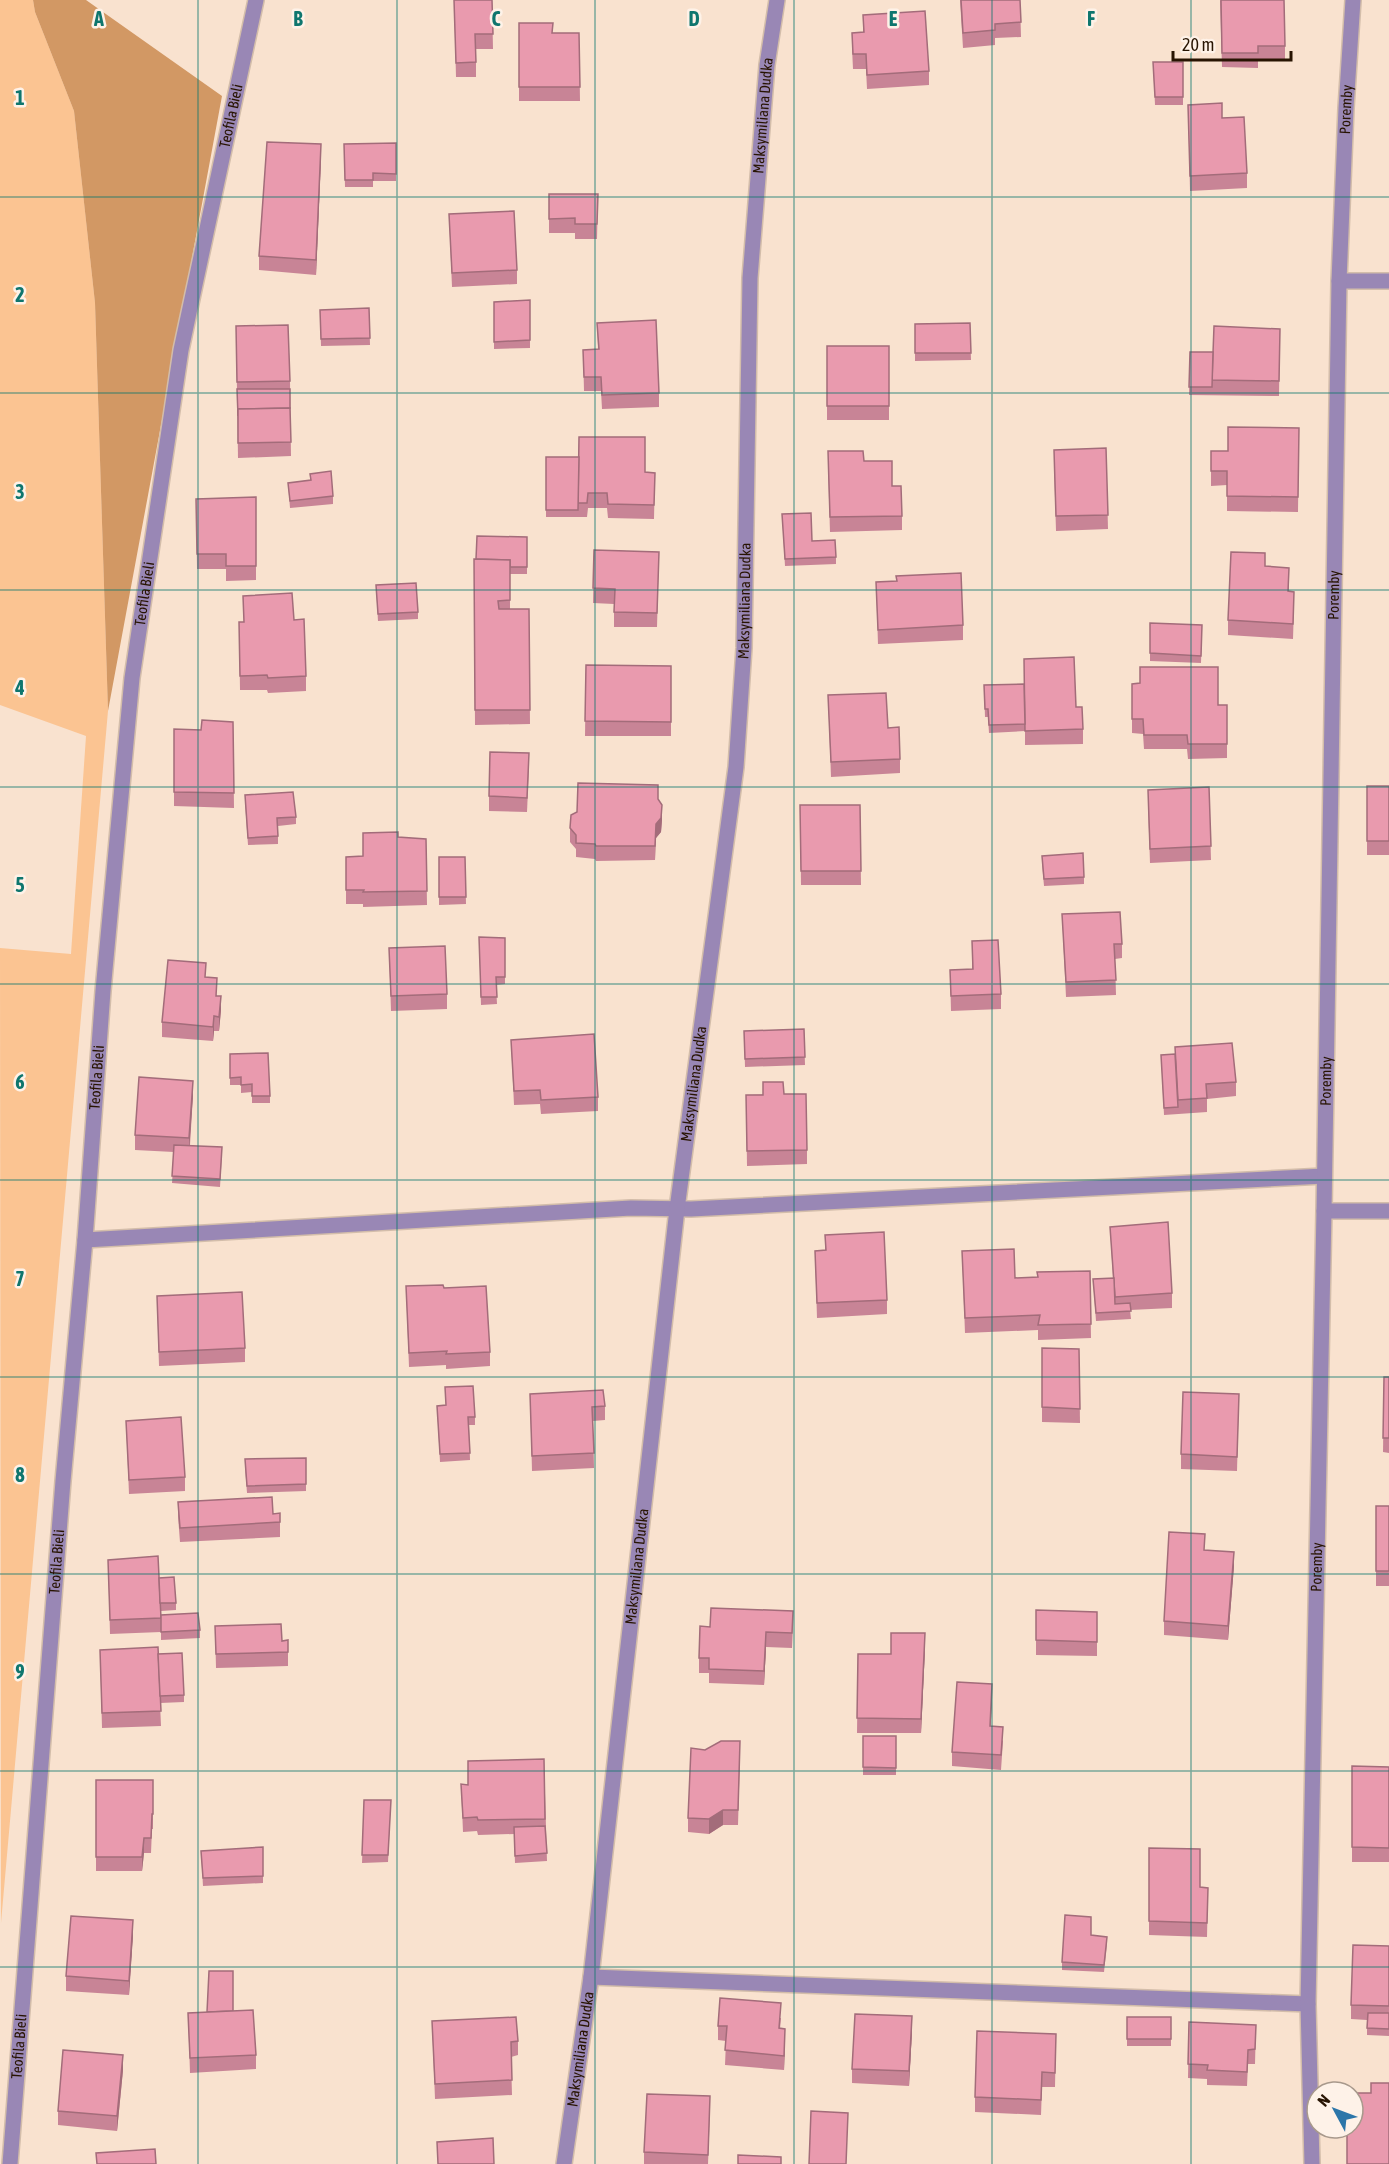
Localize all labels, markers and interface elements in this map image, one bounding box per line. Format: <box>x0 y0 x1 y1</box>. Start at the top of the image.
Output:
text: A <box>93 7 104 30</box>
text: B <box>293 7 303 30</box>
text: C <box>492 7 501 30</box>
text: D <box>688 7 700 30</box>
text: E <box>889 7 898 30</box>
text: F <box>1087 7 1095 30</box>
scale bar <box>1173 24 1292 62</box>
text: 20 m <box>1182 34 1214 55</box>
street label: Maksymiliana Dudka <box>749 56 776 174</box>
street label: Teofila Bieli <box>216 82 246 149</box>
street label: Poremby <box>1336 84 1355 135</box>
text: 1 <box>15 86 25 109</box>
text: 2 <box>15 283 25 306</box>
text: 3 <box>15 480 25 503</box>
street label: Maksymiliana Dudka <box>734 543 754 660</box>
street label: Teofila Bieli <box>131 561 157 627</box>
street label: Poremby <box>1325 570 1342 620</box>
text: 4 <box>14 676 25 699</box>
text: 5 <box>15 873 25 896</box>
street label: Maksymiliana Dudka <box>677 1025 709 1143</box>
street label: Teofila Bieli <box>85 1044 107 1110</box>
street label: Poremby <box>1317 1056 1334 1106</box>
text: 6 <box>15 1070 25 1093</box>
text: 7 <box>15 1267 25 1290</box>
text: 8 <box>15 1463 25 1486</box>
street label: Maksymiliana Dudka <box>622 1508 651 1625</box>
street label: Teofila Bieli <box>45 1529 67 1595</box>
street label: Poremby <box>1307 1542 1325 1592</box>
text: 9 <box>15 1660 25 1683</box>
street label: Maksymiliana Dudka <box>563 1990 597 2108</box>
street label: Teofila Bieli <box>8 2013 30 2079</box>
north arrow <box>1305 2080 1365 2140</box>
text: N <box>1314 2091 1334 2110</box>

